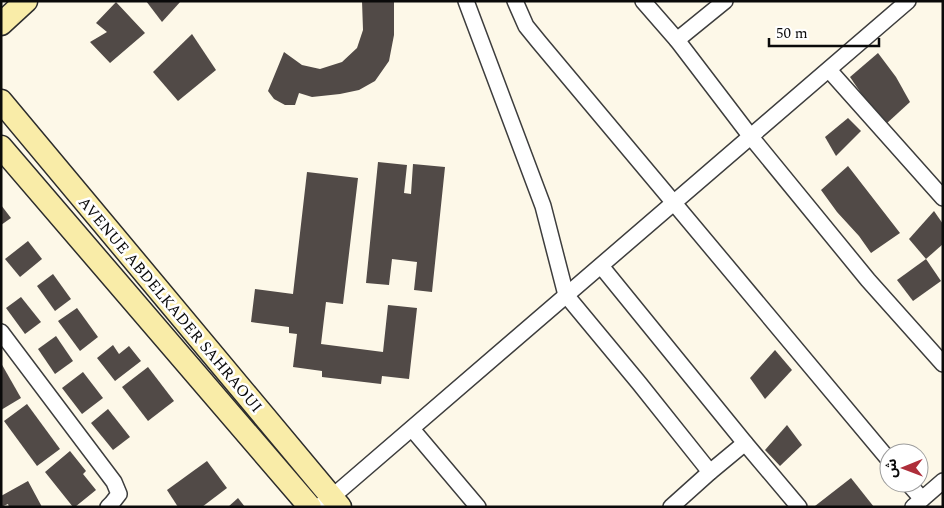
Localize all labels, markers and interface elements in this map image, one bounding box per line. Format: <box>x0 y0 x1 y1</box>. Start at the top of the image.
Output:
scale bar <box>769 15 879 47</box>
text: 50 m <box>776 22 808 45</box>
street label: AVENUE ABDELKADER SAHRAOUI <box>72 191 268 418</box>
north arrow <box>879 443 929 493</box>
text: ش <box>881 458 902 478</box>

